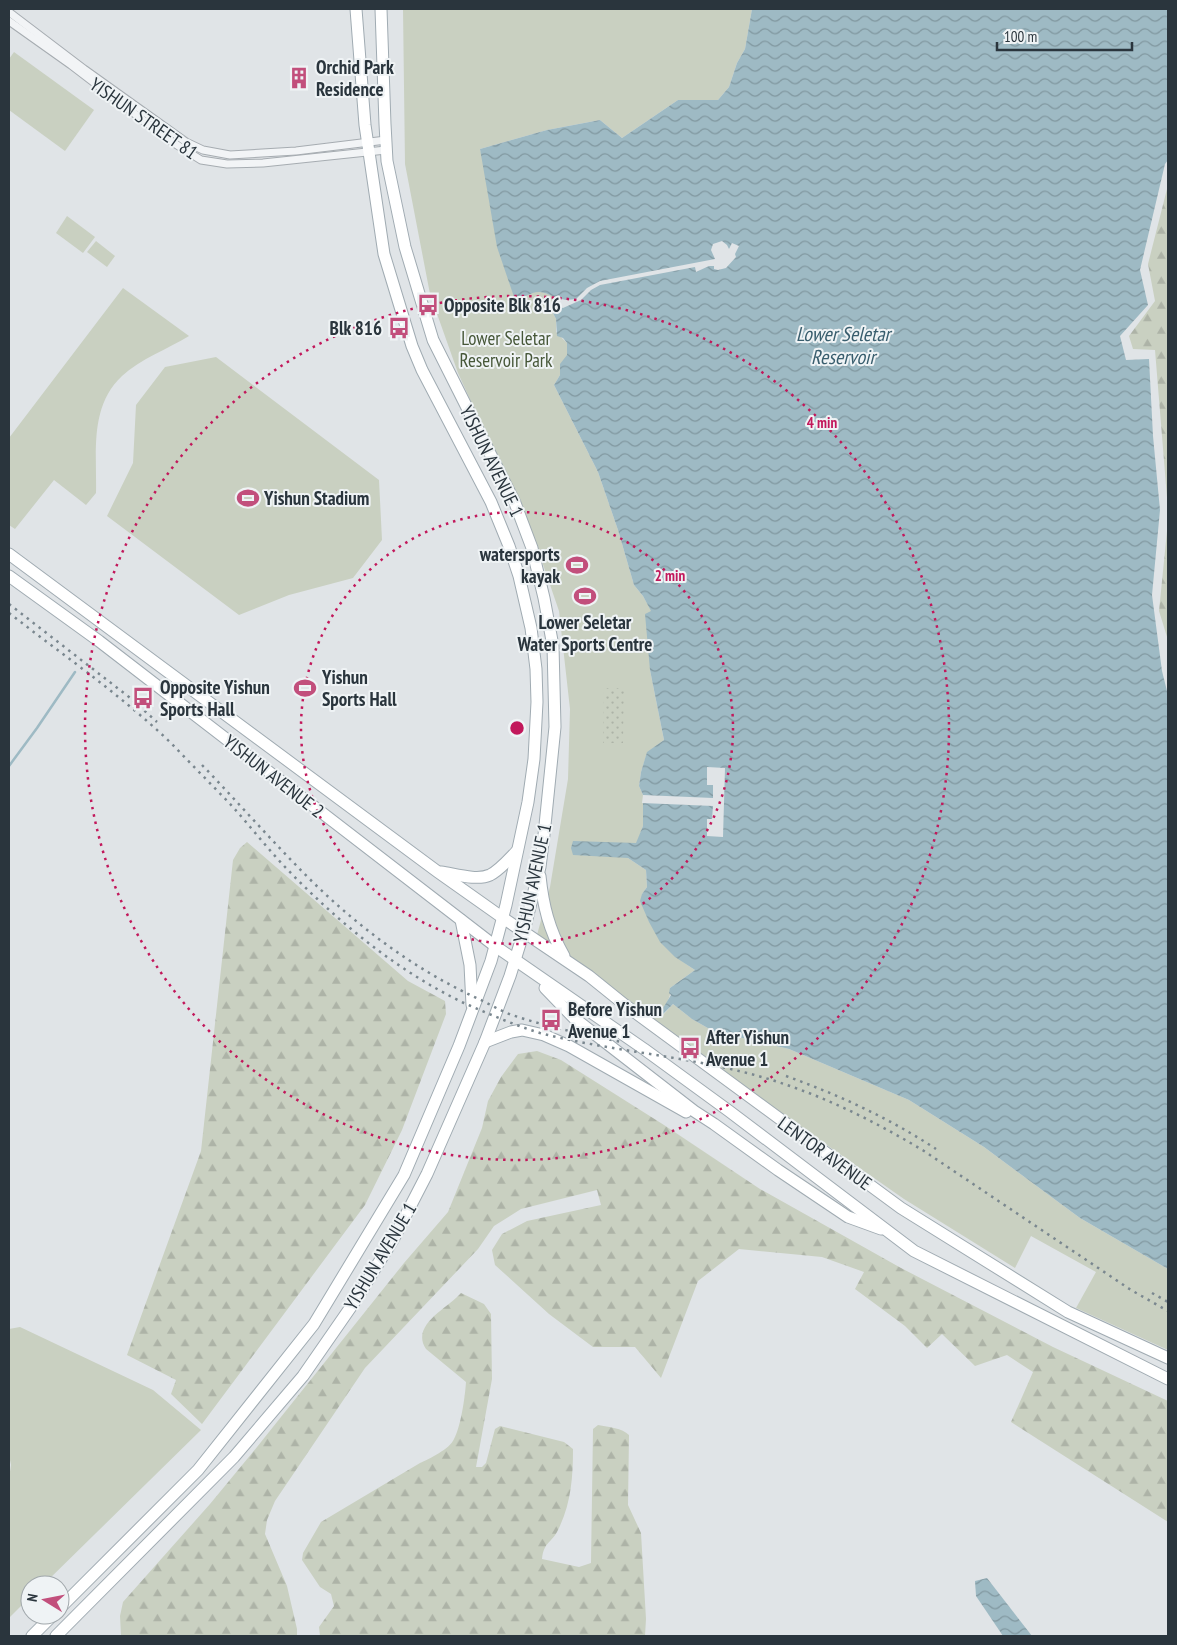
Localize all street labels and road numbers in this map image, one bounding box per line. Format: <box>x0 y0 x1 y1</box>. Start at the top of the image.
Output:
street label: YISHUN STREET 81 <box>85 72 203 164</box>
street label: YISHUN AVENUE 1 <box>455 401 529 521</box>
street label: YISHUN AVENUE 2 <box>219 729 329 823</box>
street label: YISHUN AVENUE 1 <box>508 821 556 945</box>
street label: LENTOR AVENUE <box>773 1111 877 1195</box>
street label: YISHUN AVENUE 1 <box>339 1198 421 1314</box>

